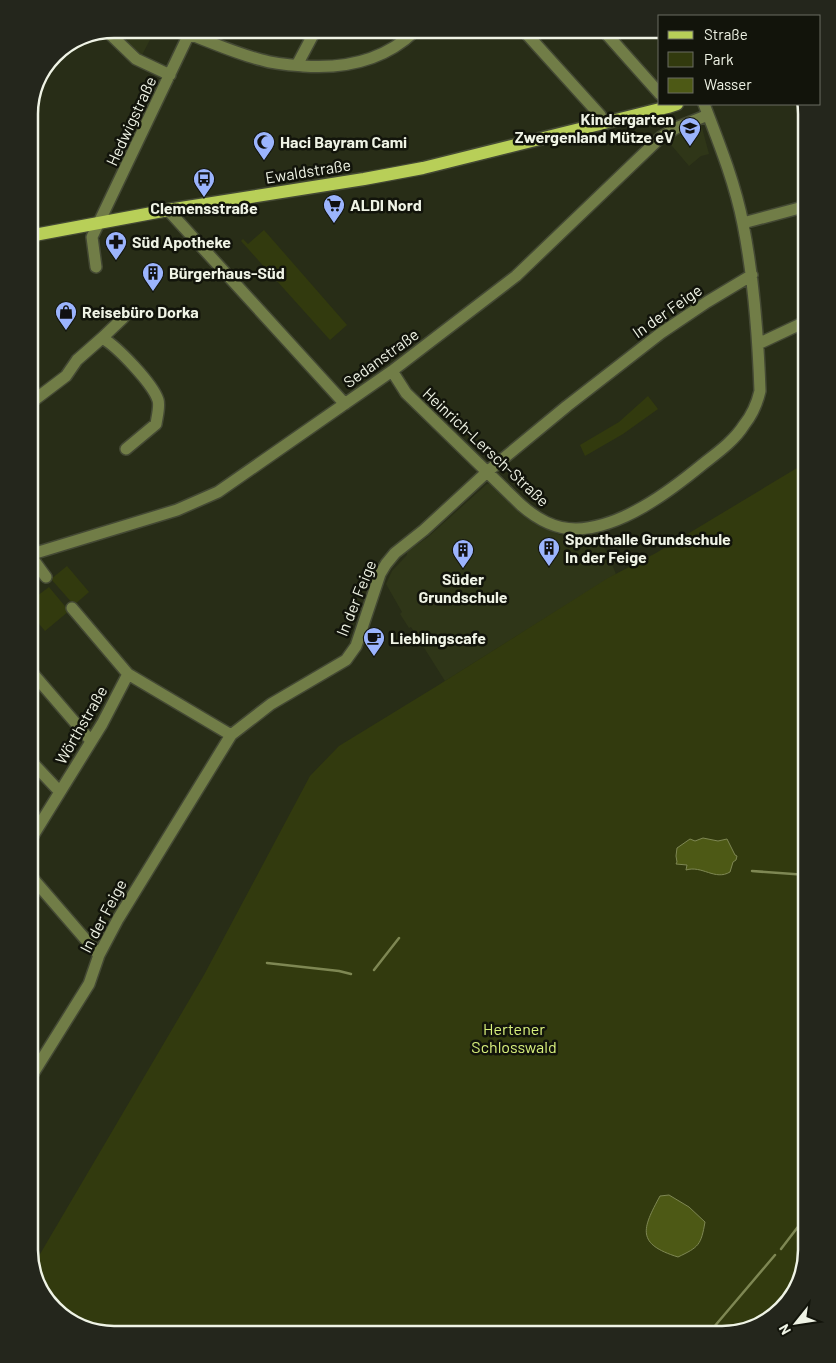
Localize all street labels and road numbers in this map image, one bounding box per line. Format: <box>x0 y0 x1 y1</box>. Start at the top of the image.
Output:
street label: Hedwigstraße <box>101 73 160 169</box>
street label: Ewaldstraße <box>264 154 352 187</box>
street label: In der Feige <box>628 280 705 341</box>
street label: Sedanstraße <box>339 324 422 391</box>
street label: Heinrich-Lersch-Straße <box>419 383 553 510</box>
street label: In der Feige <box>332 557 379 639</box>
street label: Wörthstraße <box>51 682 111 767</box>
street label: In der Feige <box>75 876 130 956</box>

